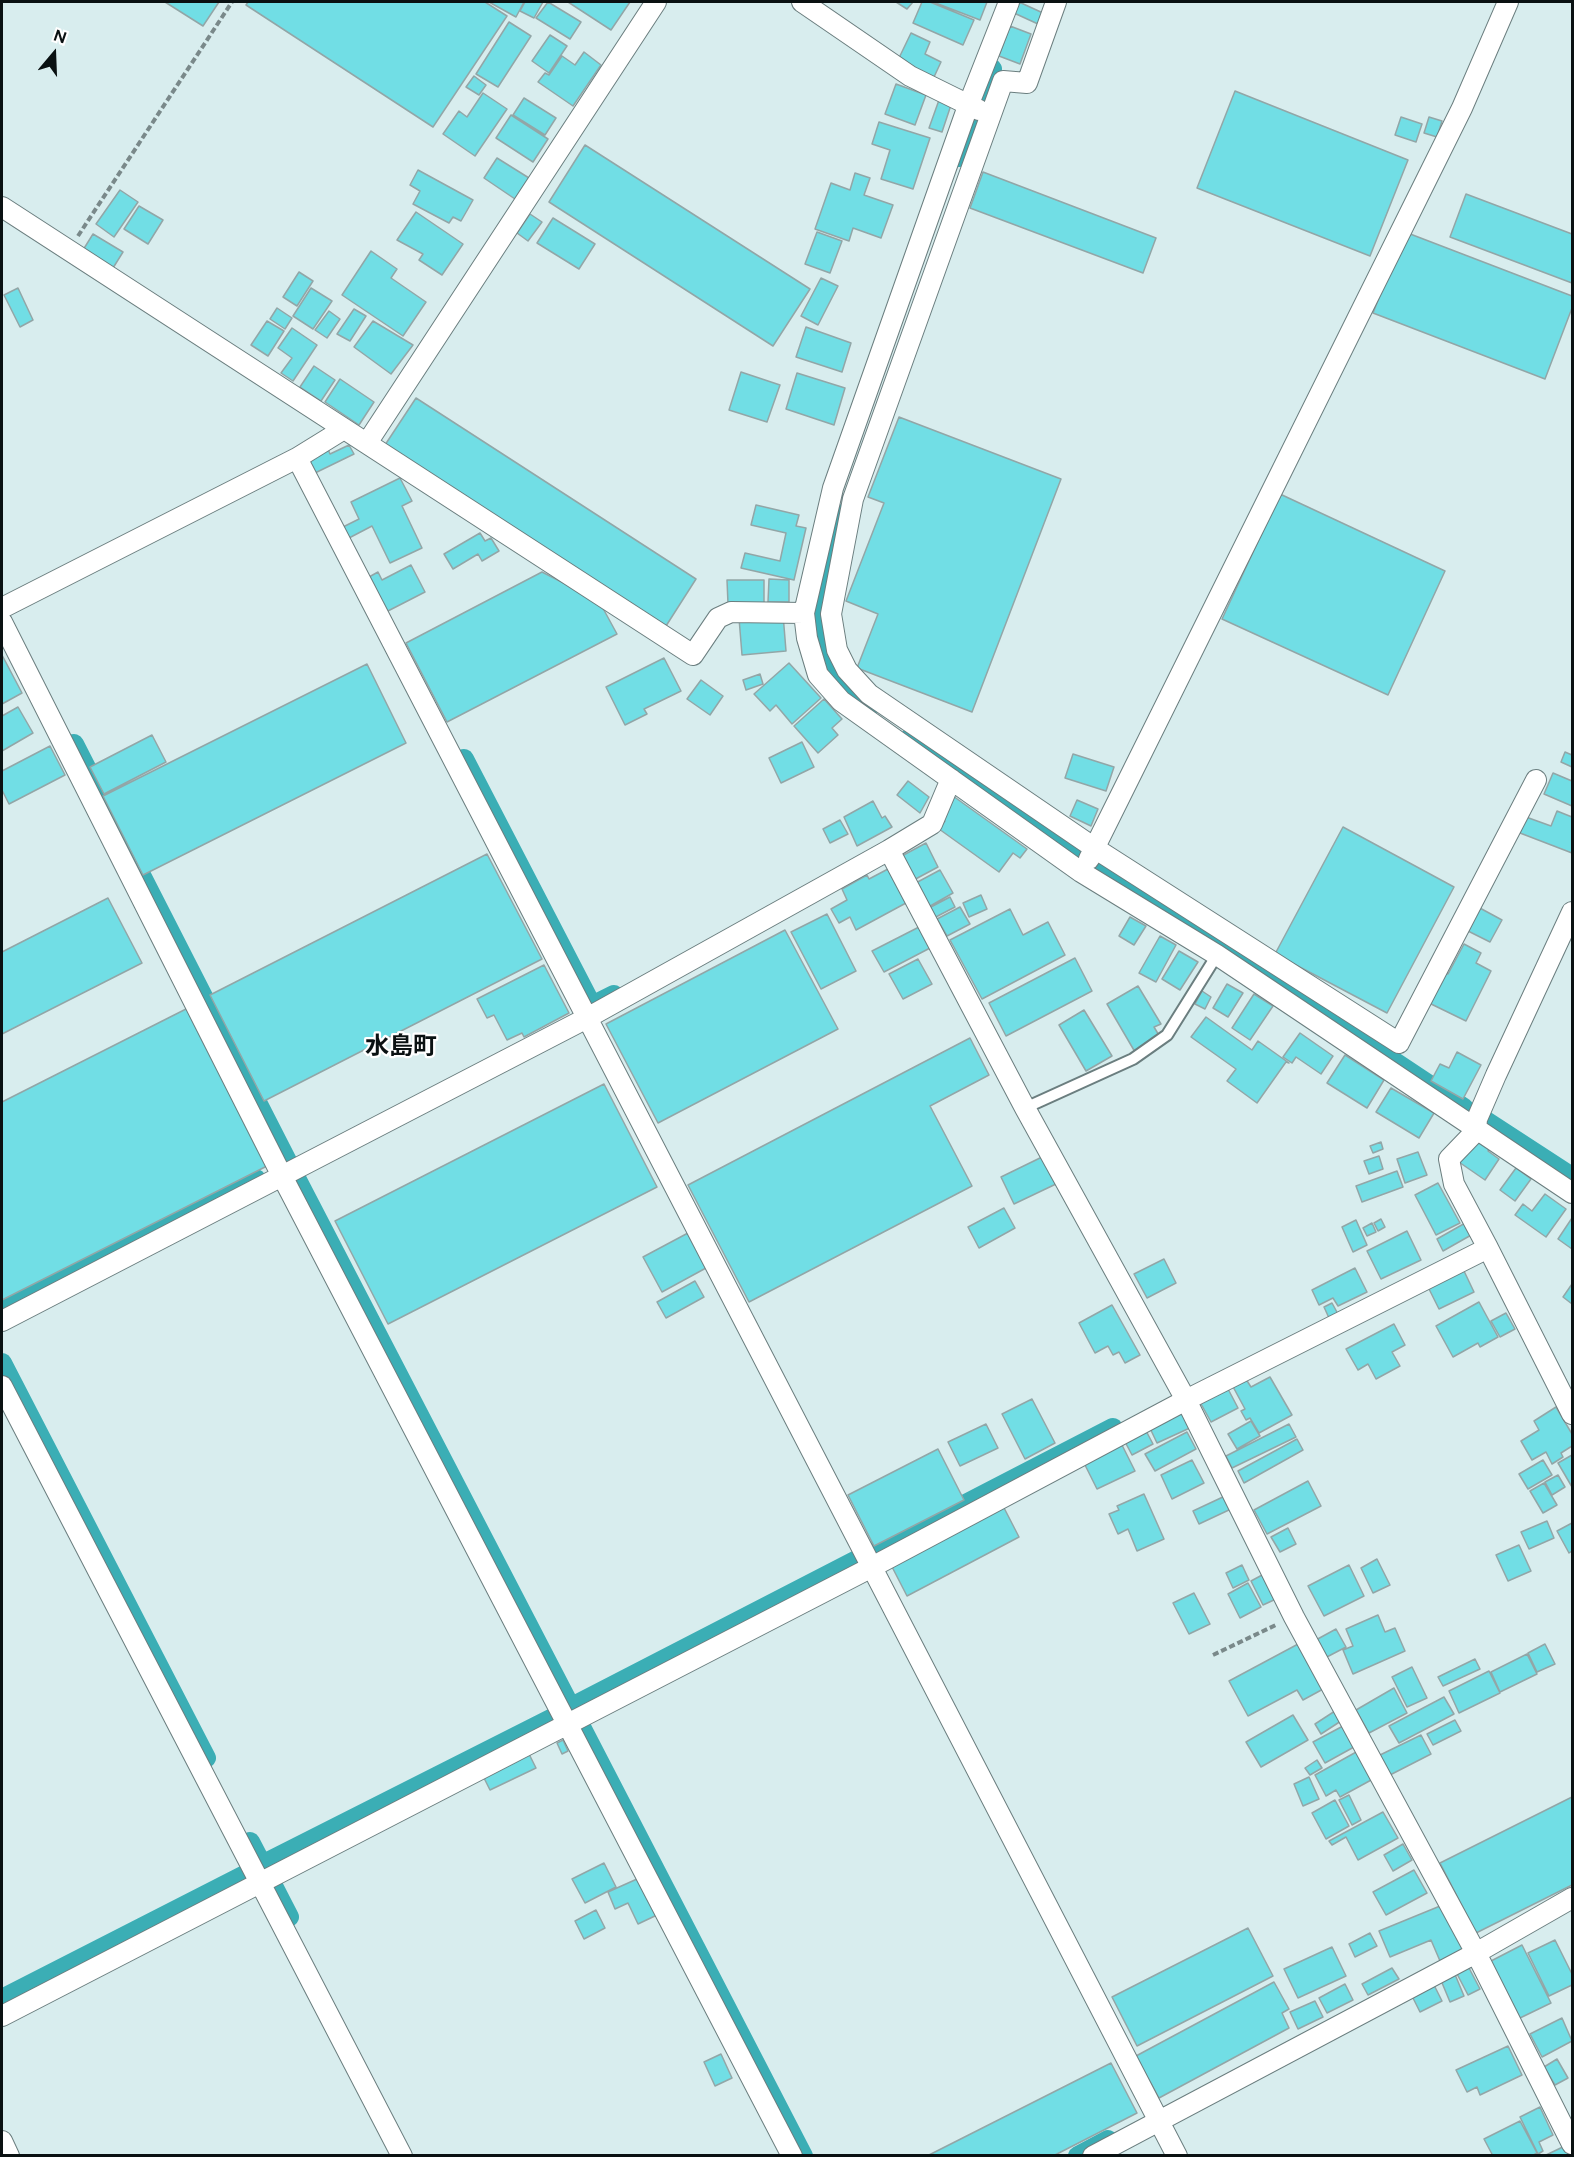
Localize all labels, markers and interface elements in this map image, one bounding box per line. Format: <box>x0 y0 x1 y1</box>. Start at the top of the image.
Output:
north arrow <box>24 24 84 84</box>
text: N <box>51 26 69 48</box>
district label: 水島町 <box>365 1033 437 1061</box>

